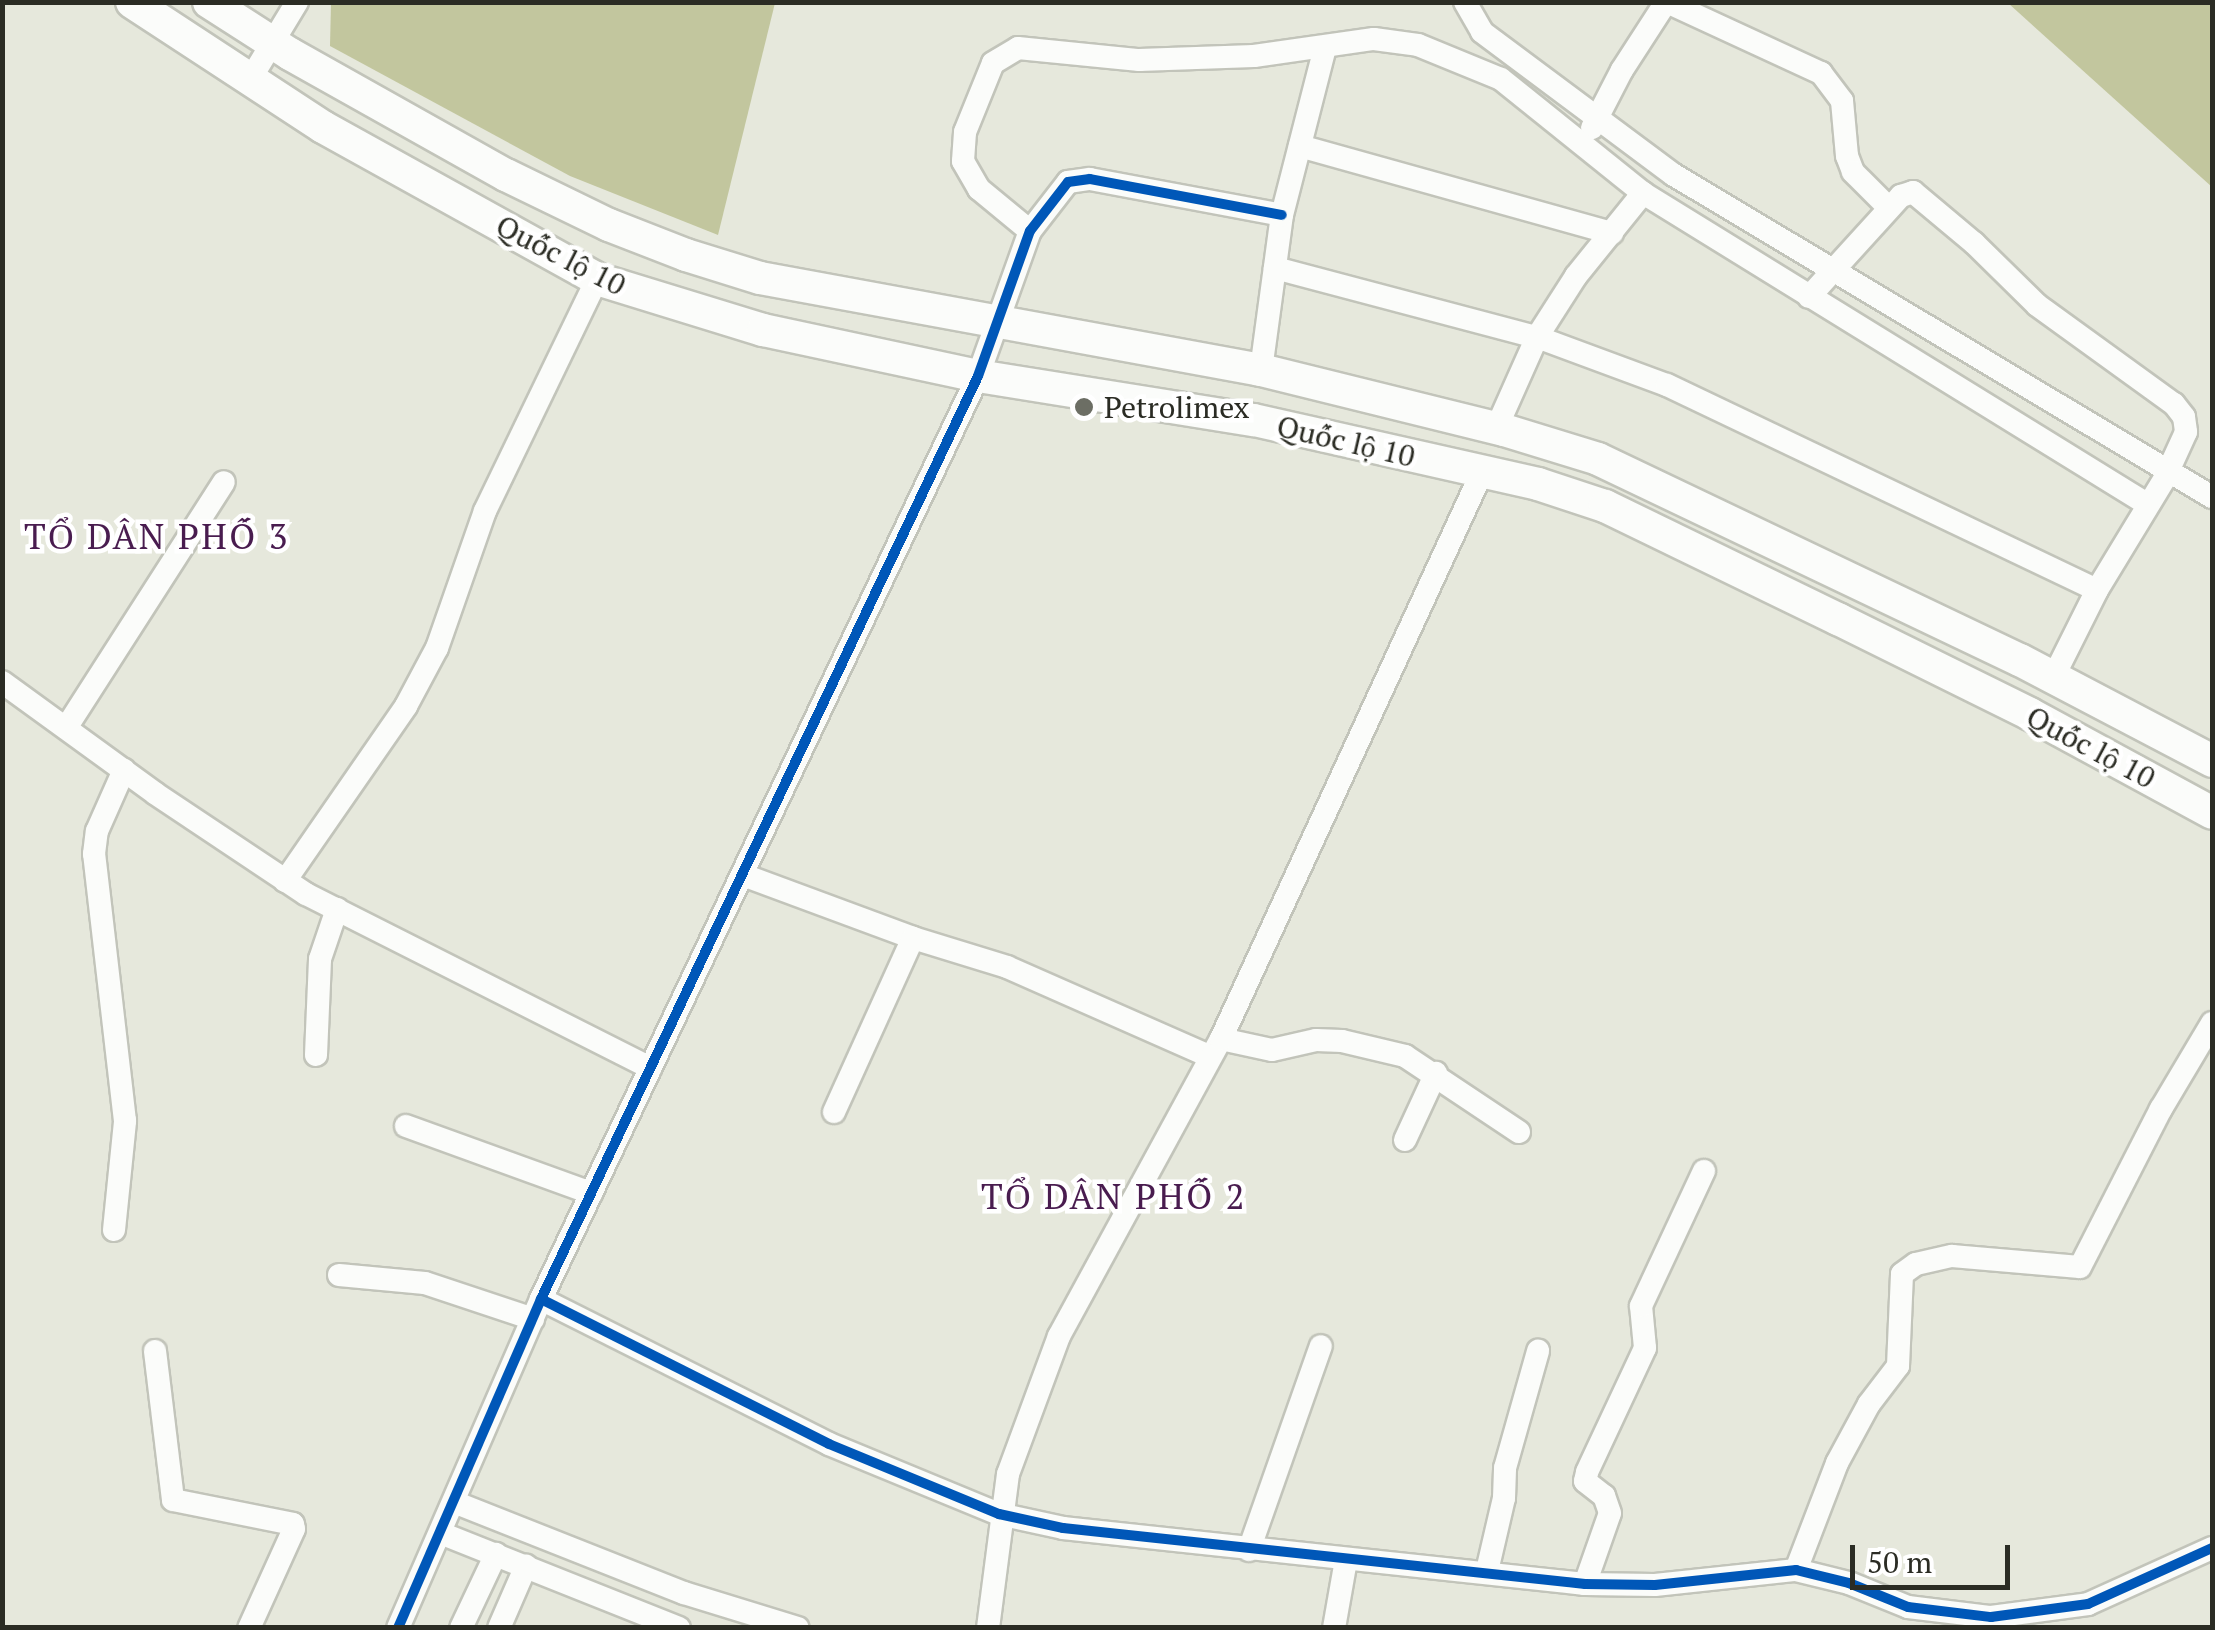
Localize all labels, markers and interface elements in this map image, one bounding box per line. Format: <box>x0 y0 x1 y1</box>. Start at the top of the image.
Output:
street label: Quốc lộ 10 <box>490 207 632 303</box>
place label: Petrolimex <box>1104 389 1249 425</box>
marker: Petrolimex <box>1073 396 1095 418</box>
street label: Quốc lộ 10 <box>1273 408 1419 474</box>
district label: TỔ DÂN PHỐ 3 <box>24 515 290 557</box>
street label: Quốc lộ 10 <box>2020 698 2162 796</box>
district label: TỔ DÂN PHỐ 2 <box>981 1175 1247 1217</box>
scale bar <box>1855 1525 2015 1587</box>
text: 50 m <box>1867 1542 1932 1582</box>

